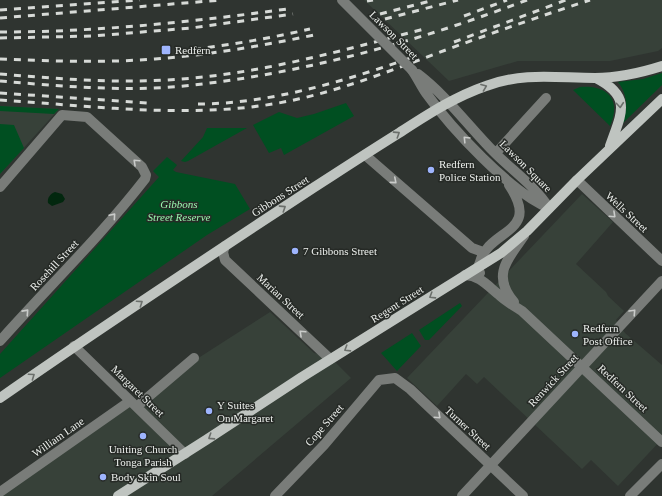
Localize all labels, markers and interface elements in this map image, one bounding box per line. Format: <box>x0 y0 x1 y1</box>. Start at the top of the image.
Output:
street label: Lawson Street <box>367 8 421 62</box>
marker: Redfern <box>160 44 172 56</box>
place label: Redfern <box>175 44 211 56</box>
one-way arrow <box>480 83 487 91</box>
one-way arrow <box>616 102 625 108</box>
one-way arrow <box>393 131 400 139</box>
one-way arrow <box>463 136 470 144</box>
street label: Lawson Square <box>498 138 554 194</box>
place label: Redfern Police Station <box>439 158 501 183</box>
one-way arrow <box>133 159 141 167</box>
marker: Redfern Police Station <box>426 165 436 175</box>
street label: Gibbons Street <box>249 173 311 219</box>
one-way arrow <box>389 176 397 183</box>
street label: Wells Street <box>603 189 651 235</box>
park label: Gibbons Street Reserve <box>148 198 211 223</box>
one-way arrow <box>279 205 286 213</box>
one-way arrow <box>608 210 616 218</box>
one-way arrow <box>109 213 116 221</box>
street label: Rosehill Street <box>27 237 81 293</box>
place label: 7 Gibbons Street <box>303 245 377 257</box>
marker: 7 Gibbons Street <box>290 246 300 256</box>
street label: Marian Street <box>255 271 307 321</box>
street label: Regent Street <box>369 283 425 325</box>
one-way arrow <box>429 291 436 298</box>
one-way arrow <box>135 301 142 308</box>
one-way arrow <box>21 309 28 317</box>
one-way arrow <box>629 309 636 317</box>
place label: Redfern Post Office <box>583 322 633 347</box>
marker: Redfern Post Office <box>570 329 580 339</box>
one-way arrow <box>299 330 307 337</box>
one-way arrow <box>344 345 351 352</box>
street label: Renwick Street <box>526 351 580 409</box>
street label: Redfern Street <box>596 362 650 414</box>
street label: Margaret Street <box>109 363 167 419</box>
one-way arrow <box>28 373 35 381</box>
place label: Y Suites On Margaret <box>217 399 273 424</box>
street label: Cope Street <box>303 402 345 448</box>
street label: Turner Street <box>443 404 493 452</box>
marker: Y Suites On Margaret <box>204 406 214 416</box>
one-way arrow <box>433 411 441 419</box>
street label: William Lane <box>30 415 86 459</box>
marker: Uniting Church Tonga Parish <box>138 431 148 441</box>
one-way arrow <box>209 432 216 439</box>
place label: Uniting Church Tonga Parish <box>109 443 178 468</box>
place label: Body Skin Soul <box>111 471 181 483</box>
marker: Body Skin Soul <box>98 472 108 482</box>

